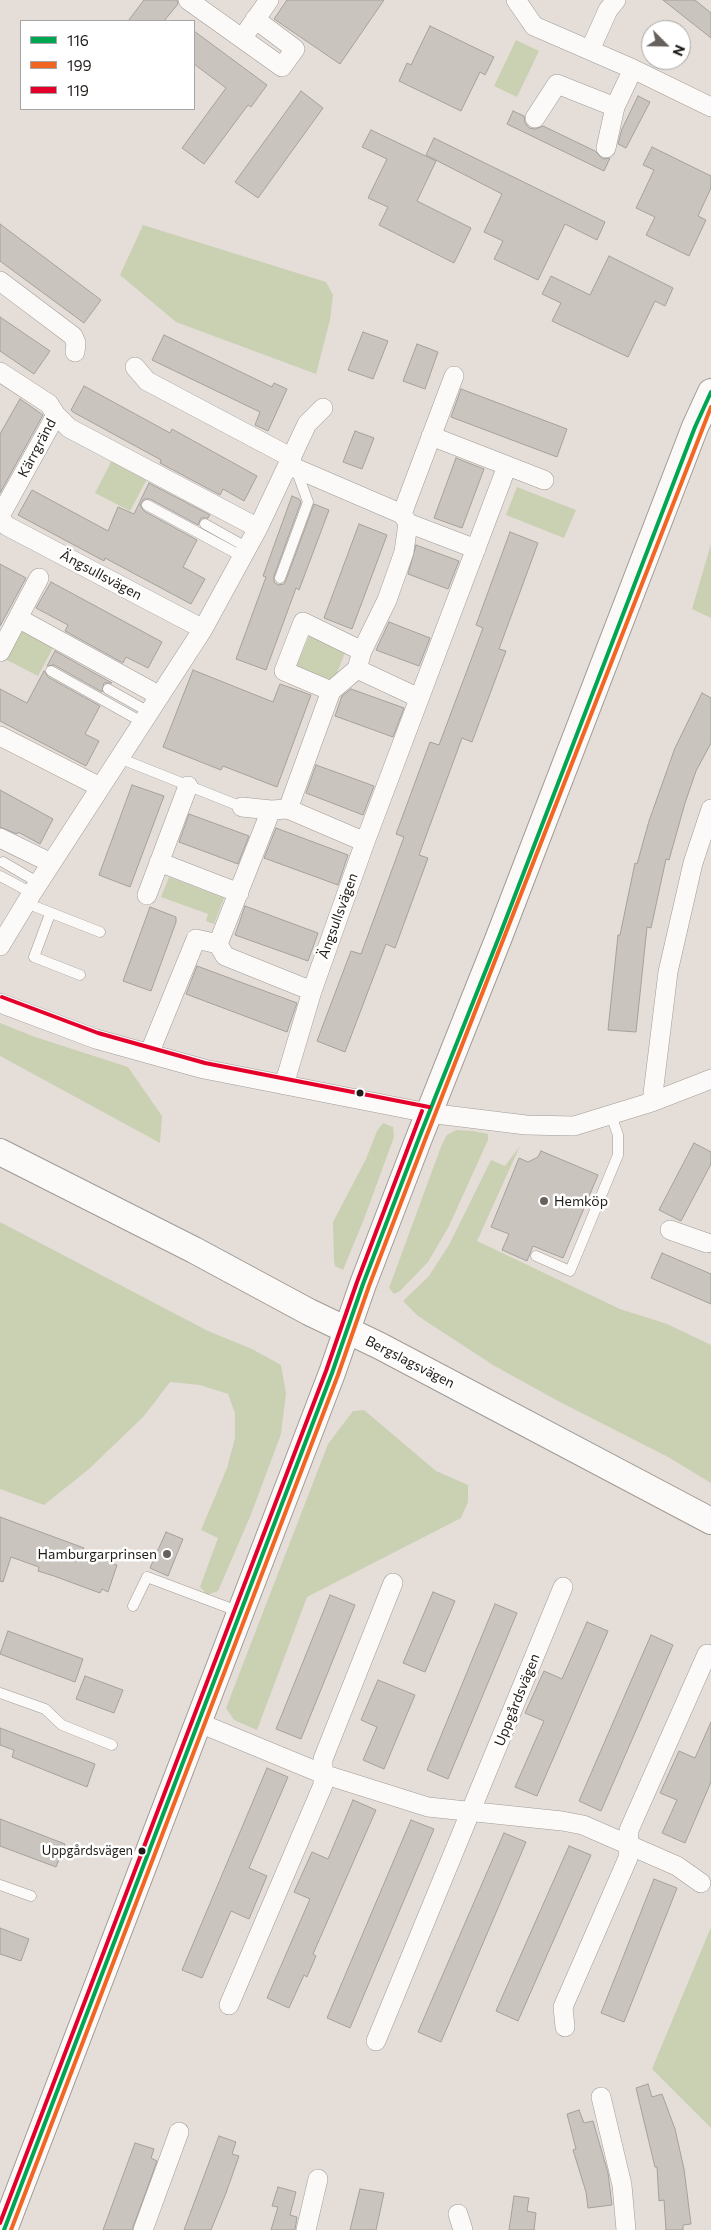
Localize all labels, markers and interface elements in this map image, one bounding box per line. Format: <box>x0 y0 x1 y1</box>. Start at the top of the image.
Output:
legend <box>20 20 195 110</box>
north arrow <box>641 20 691 70</box>
text: 116 <box>67 31 89 49</box>
text: N <box>669 43 689 59</box>
text: 199 <box>67 56 92 74</box>
text: 119 <box>67 81 89 99</box>
street label: Kärrgränd <box>15 416 59 480</box>
street label: Ängsullsvägen <box>57 546 145 604</box>
street label: Ängsullsvägen <box>315 871 361 961</box>
unlabelled marker <box>355 1088 365 1098</box>
place label: Hemköp <box>554 1193 608 1209</box>
marker: Hemköp <box>538 1195 550 1207</box>
street label: Bergslagsvägen <box>363 1332 457 1392</box>
place label: Hamburgarprinsen <box>38 1546 157 1562</box>
marker: Hamburgarprinsen <box>161 1548 173 1560</box>
street label: Uppgårdsvägen <box>491 1651 543 1749</box>
place label: Uppgårdsvägen <box>42 1843 133 1859</box>
marker: Uppgårdsvägen <box>137 1846 147 1856</box>

